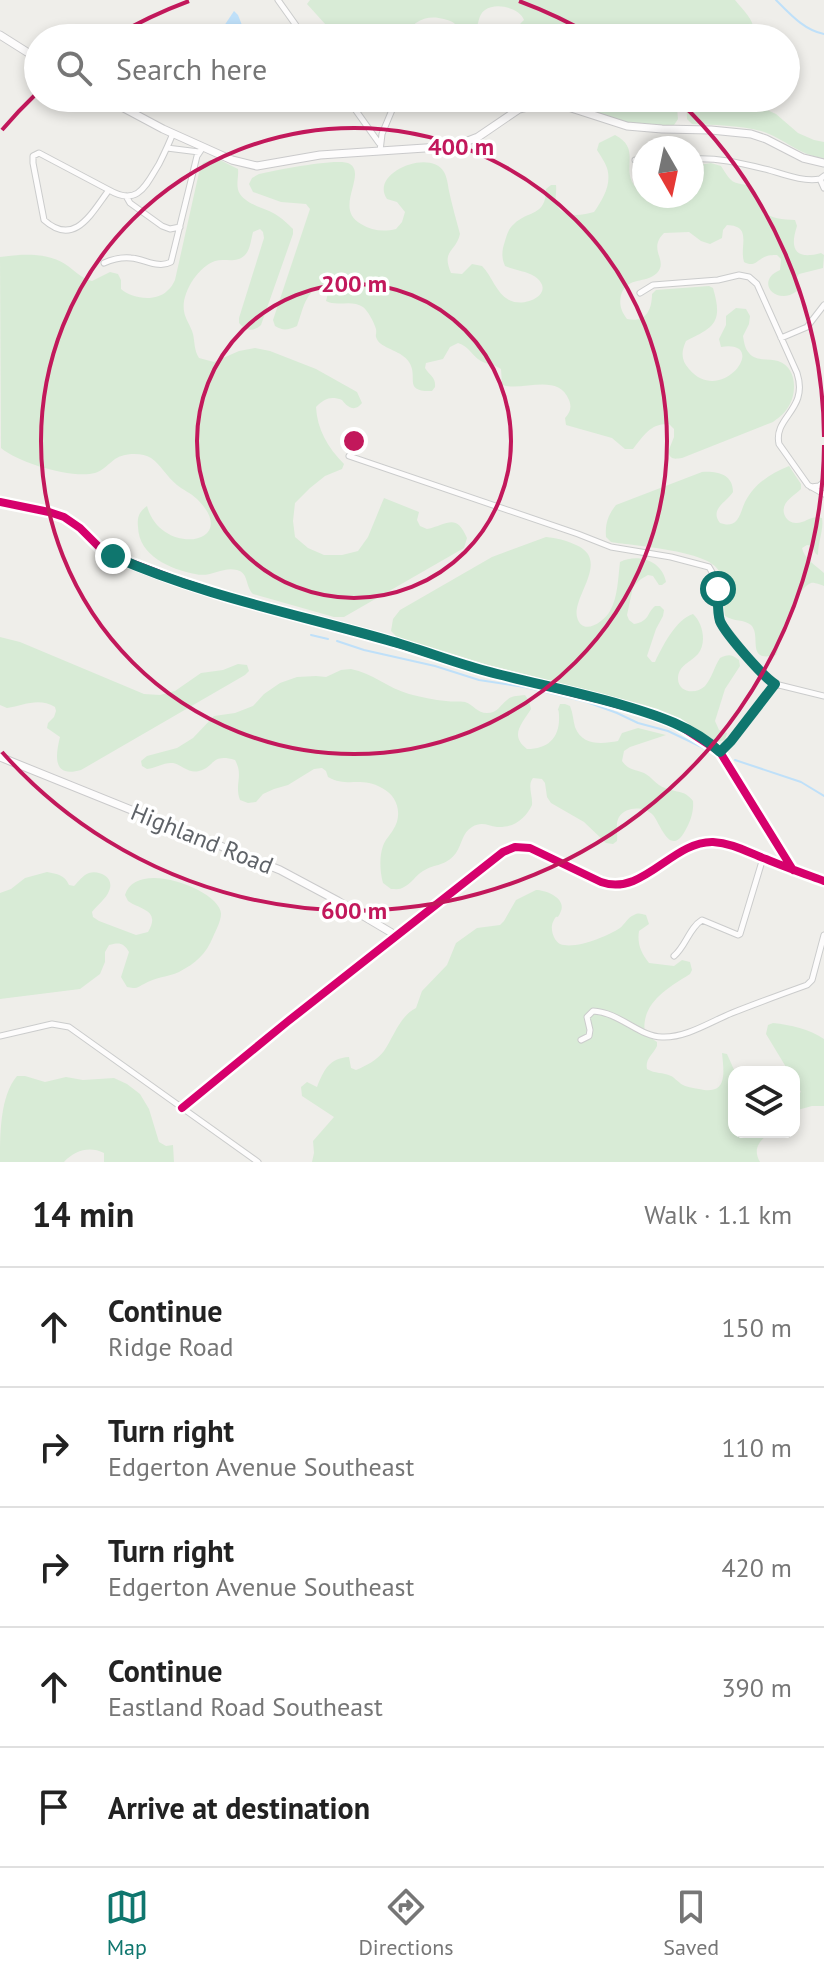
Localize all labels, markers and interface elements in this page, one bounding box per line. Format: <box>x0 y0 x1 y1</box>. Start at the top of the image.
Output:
search box <box>24 24 800 112</box>
icon: search <box>52 46 96 90</box>
text: Search here <box>116 49 267 88</box>
text: 400 m <box>428 131 494 162</box>
north arrow <box>632 136 704 208</box>
text: 200 m <box>321 268 387 299</box>
centre of rings <box>340 427 368 455</box>
route end <box>95 538 131 574</box>
route start <box>700 571 736 607</box>
street label: Highland Road <box>126 796 278 881</box>
text: 600 m <box>321 895 387 926</box>
map controls <box>728 1066 800 1138</box>
button: layers <box>728 1066 800 1138</box>
text: 14 min <box>32 1192 134 1236</box>
text: Walk · 1.1 km <box>644 1198 792 1231</box>
text: Continue <box>108 1291 222 1330</box>
icon: ahead <box>32 1305 76 1349</box>
text: 150 m <box>721 1311 792 1344</box>
text: Ridge Road <box>108 1330 234 1363</box>
text: Turn right <box>108 1411 234 1450</box>
icon: right <box>32 1425 76 1469</box>
text: 110 m <box>721 1431 792 1464</box>
text: Edgerton Avenue Southeast <box>108 1450 414 1483</box>
text: Turn right <box>108 1531 234 1570</box>
icon: right <box>32 1545 76 1589</box>
text: 420 m <box>721 1551 792 1584</box>
text: Edgerton Avenue Southeast <box>108 1570 414 1603</box>
text: Continue <box>108 1651 222 1690</box>
icon: ahead <box>32 1665 76 1709</box>
text: 390 m <box>721 1671 792 1704</box>
text: Eastland Road Southeast <box>108 1690 383 1723</box>
icon: arrive <box>32 1785 76 1829</box>
text: Arrive at destination <box>108 1788 370 1827</box>
tab: Map <box>105 1885 149 1961</box>
tab: Directions <box>358 1885 454 1961</box>
tab: Saved <box>663 1885 719 1961</box>

